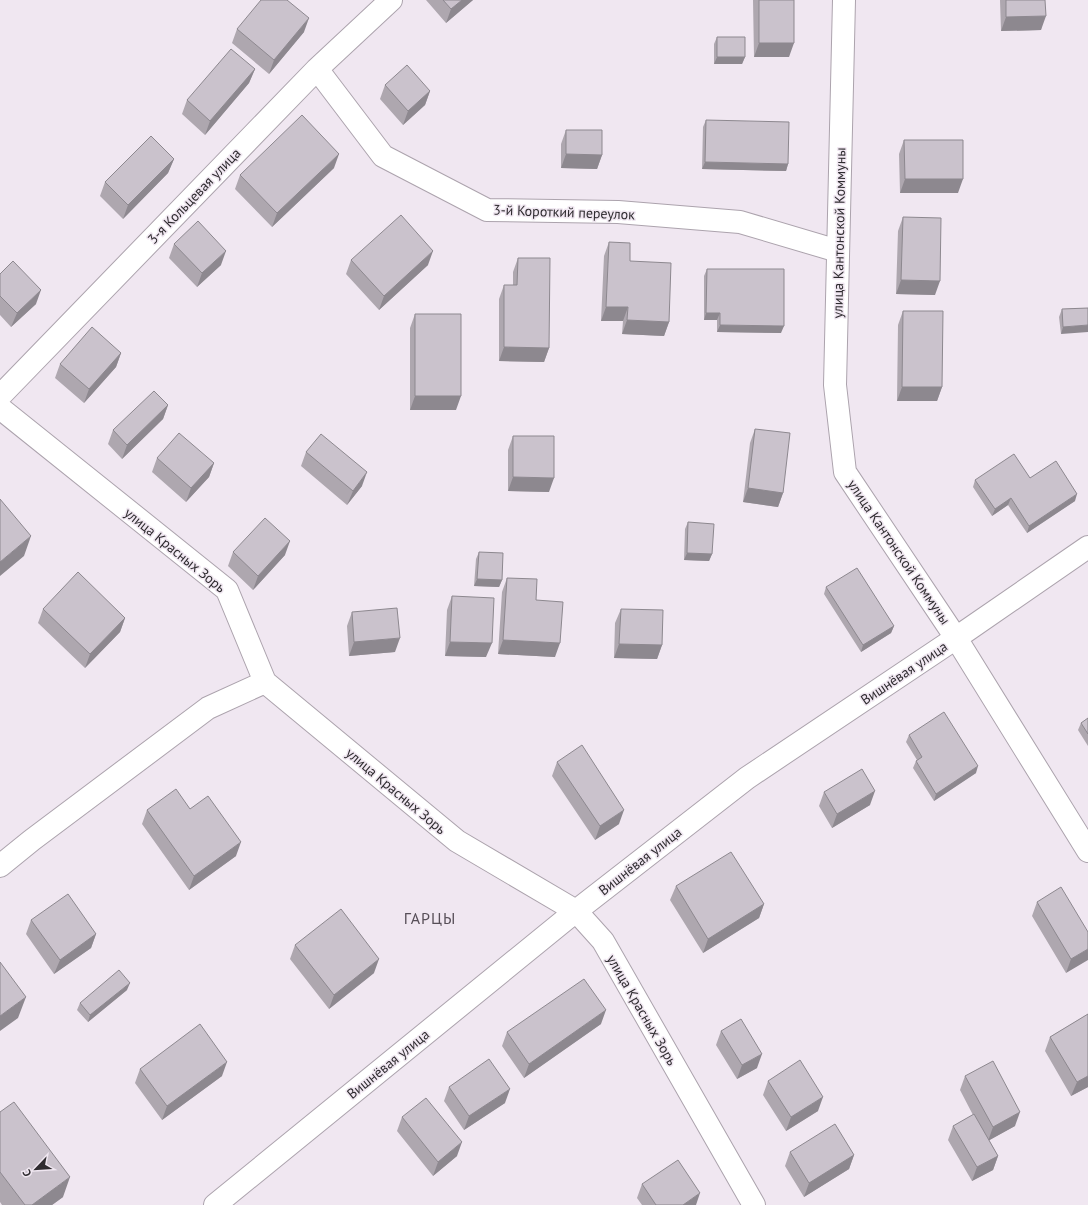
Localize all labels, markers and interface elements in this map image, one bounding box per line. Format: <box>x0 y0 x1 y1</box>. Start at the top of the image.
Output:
street label: 3-я Кольцевая улица <box>144 144 244 248</box>
street label: улица Кантонской Коммуны <box>829 147 849 319</box>
street label: 3-й Короткий переулок <box>493 201 636 223</box>
street label: улица Кантонской Коммуны <box>844 476 954 628</box>
street label: улица Красных Зорь <box>121 504 230 597</box>
street label: Вишнёвая улица <box>857 637 951 709</box>
street label: улица Красных Зорь <box>342 744 450 838</box>
street label: Вишнёвая улица <box>595 823 685 899</box>
district label: ГАРЦЫ <box>404 908 456 928</box>
street label: улица Красных Зорь <box>603 951 681 1069</box>
street label: Вишнёвая улица <box>343 1025 433 1103</box>
north arrow <box>16 1149 56 1189</box>
text: С <box>19 1167 35 1179</box>

